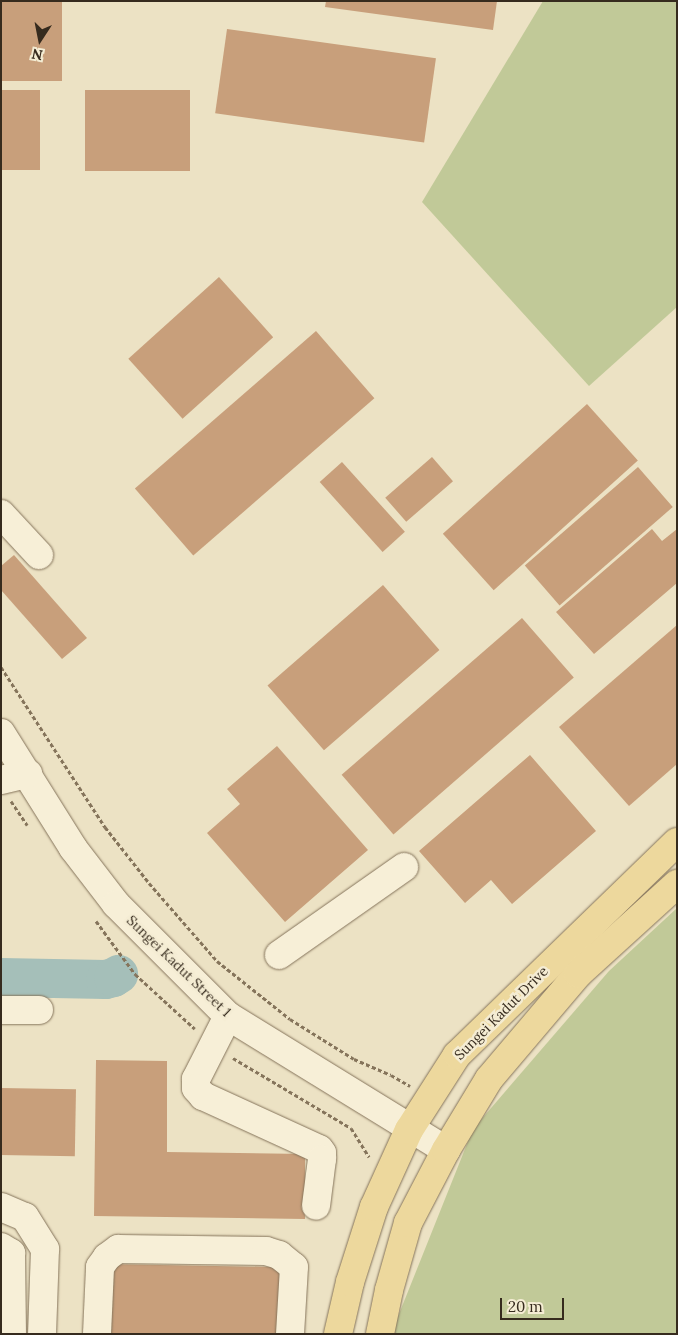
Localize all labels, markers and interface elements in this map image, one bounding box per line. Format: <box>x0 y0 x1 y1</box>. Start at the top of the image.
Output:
north arrow <box>15 15 65 65</box>
text: N <box>30 45 44 65</box>
street label: Sungei Kadut Street 1 <box>123 912 235 1020</box>
street label: Sungei Kadut Drive <box>451 963 551 1063</box>
scale bar <box>503 1288 567 1320</box>
text: 20 m <box>508 1297 543 1316</box>

